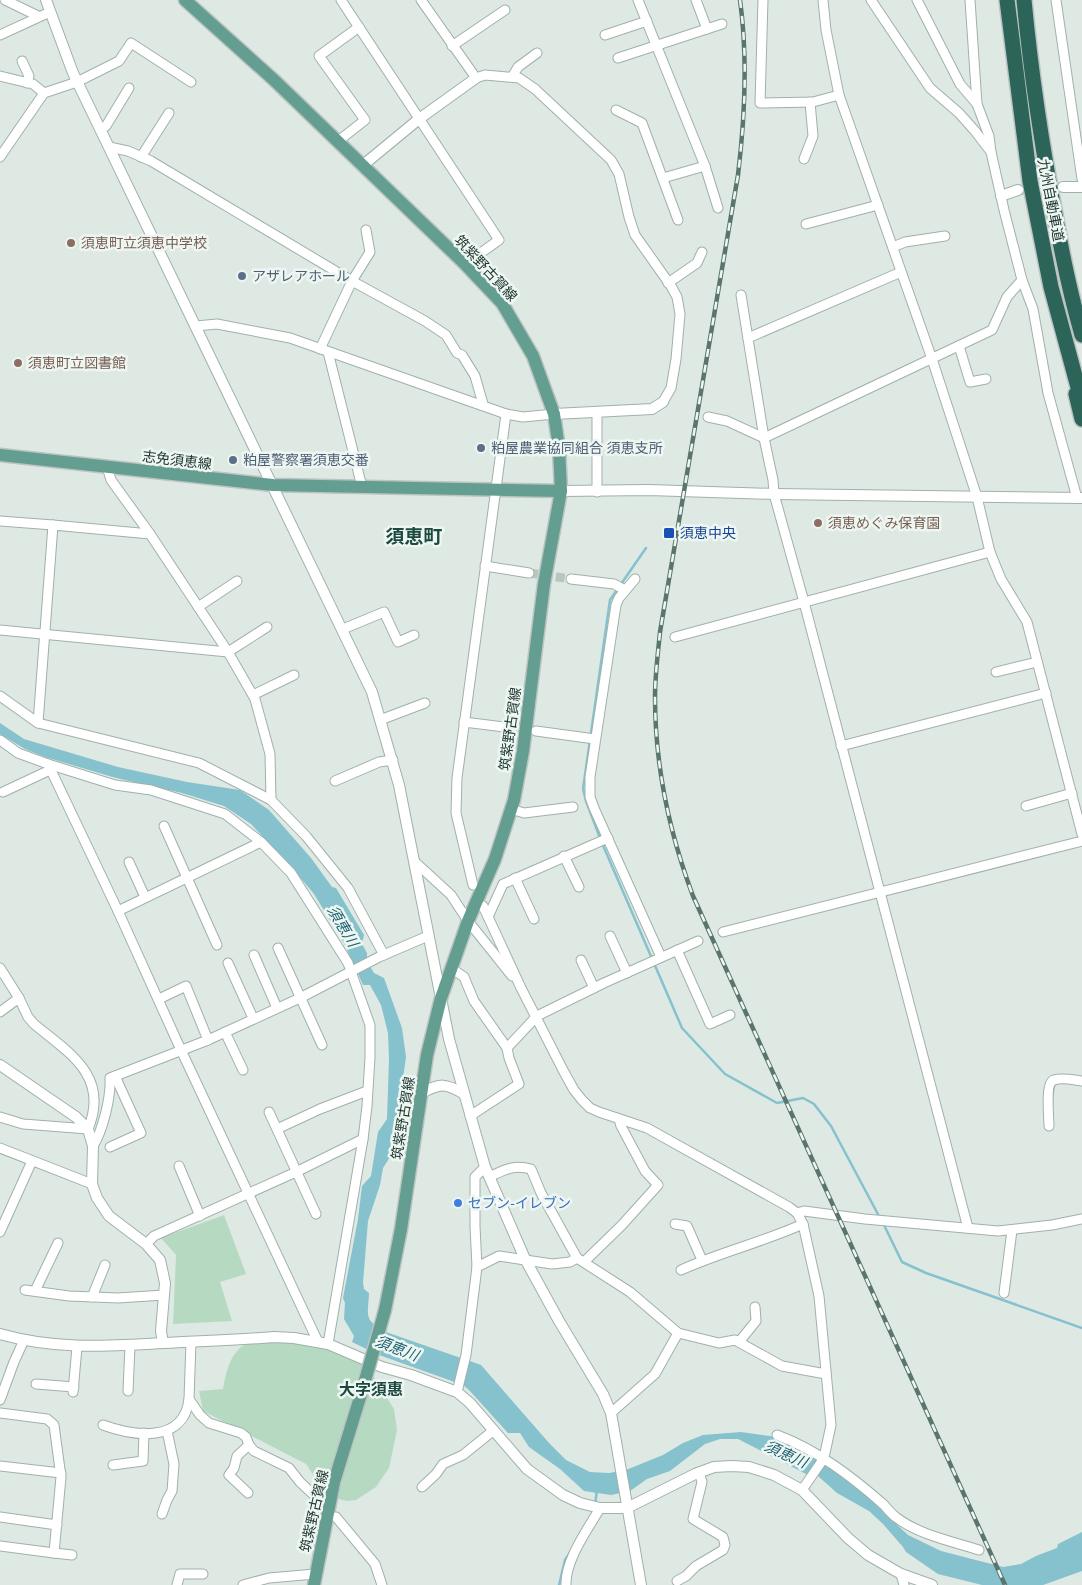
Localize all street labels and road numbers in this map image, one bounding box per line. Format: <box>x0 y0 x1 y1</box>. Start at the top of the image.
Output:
street label: 九州自動車道 <box>1034 157 1068 243</box>
street label: 筑紫野古賀線 <box>451 231 521 305</box>
street label: 志免須恵線 <box>141 447 213 473</box>
street label: 筑紫野古賀線 <box>495 686 525 772</box>
street label: 筑紫野古賀線 <box>388 1075 418 1161</box>
street label: 筑紫野古賀線 <box>296 1468 332 1554</box>

